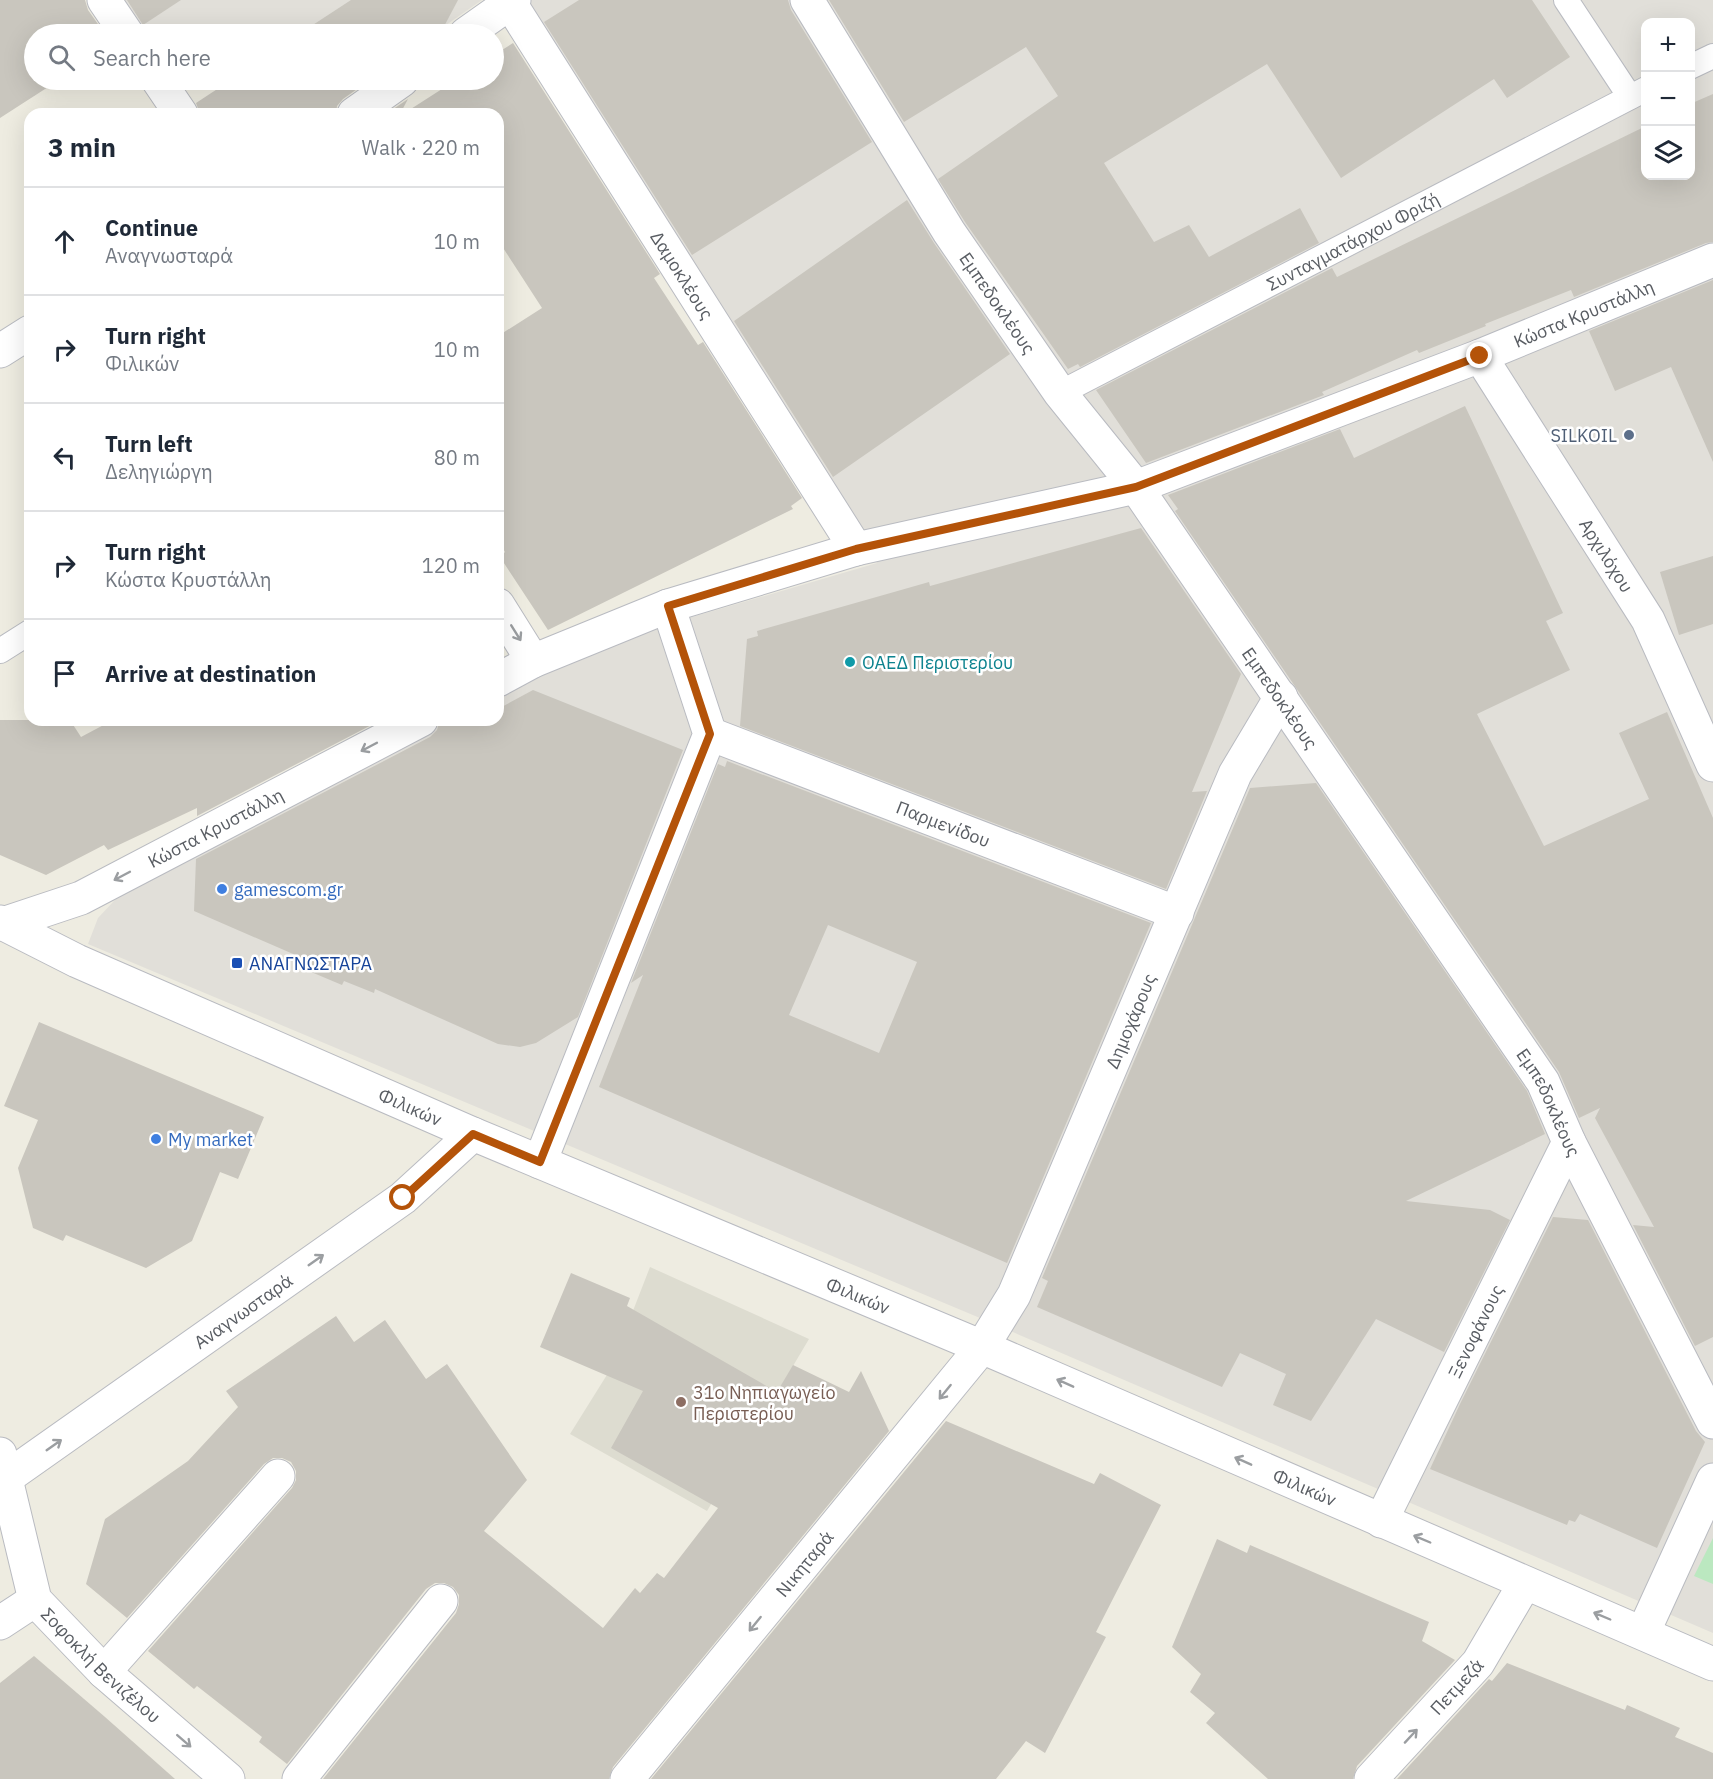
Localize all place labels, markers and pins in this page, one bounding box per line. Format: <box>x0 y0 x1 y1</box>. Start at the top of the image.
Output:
place label: SILKOIL <box>1550 424 1617 447</box>
marker: SILKOIL <box>1622 428 1636 442</box>
place label: ΟΑΕΔ Περιστερίου <box>862 651 1013 674</box>
marker: ΟΑΕΔ Περιστερίου <box>843 655 857 669</box>
place label: gamescom.gr <box>234 878 343 901</box>
marker: gamescom.gr <box>215 882 229 896</box>
place label: ΑΝΑΓΝΩΣΤΑΡΑ <box>249 952 372 975</box>
marker: ΑΝΑΓΝΩΣΤΑΡΑ <box>230 956 244 970</box>
place label: My market <box>168 1128 253 1151</box>
marker: My market <box>149 1132 163 1146</box>
place label: 31ο Νηπιαγωγείο Περιστερίου <box>693 1381 836 1425</box>
marker: 31ο Νηπιαγωγείο Περιστερίου <box>674 1395 688 1409</box>

